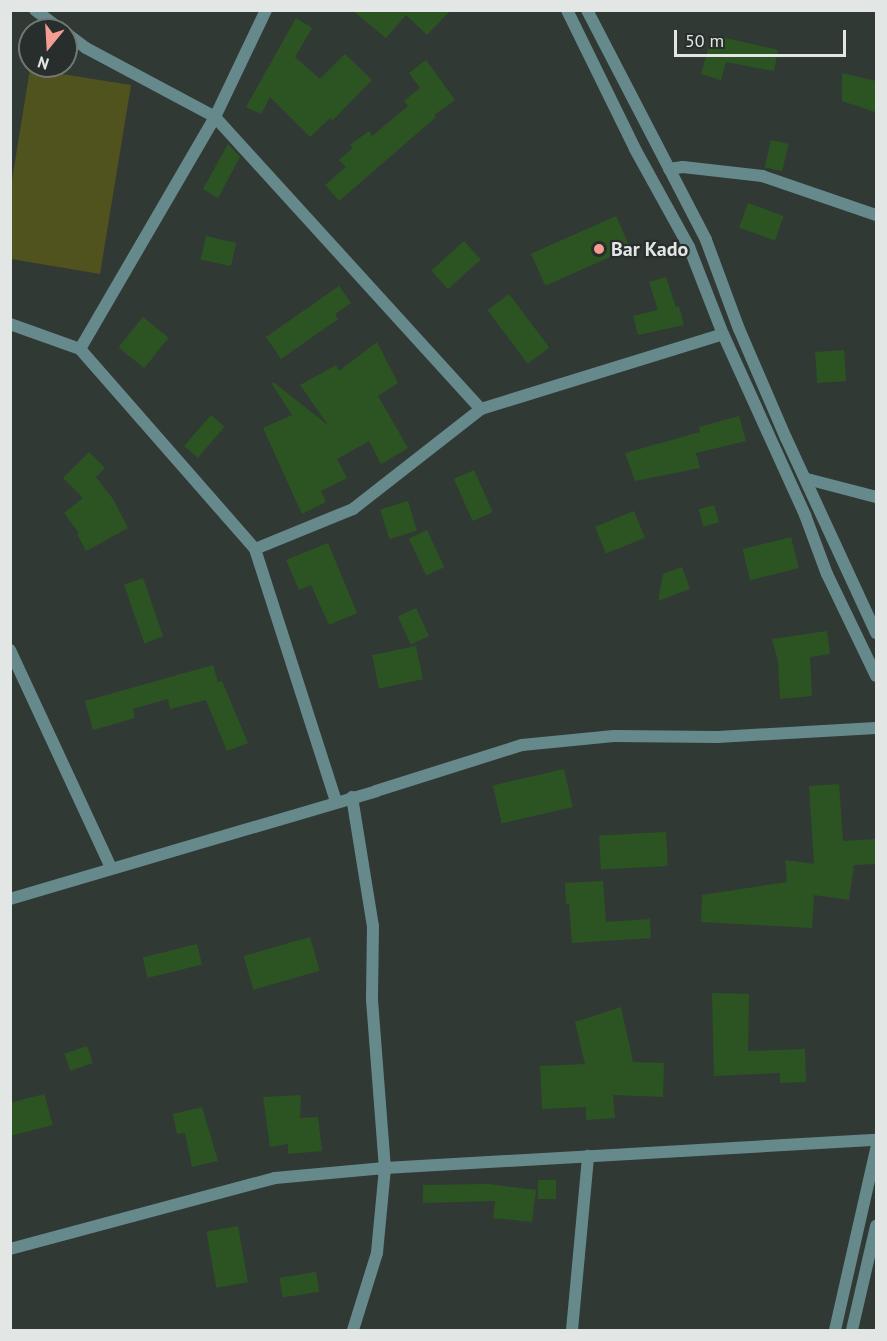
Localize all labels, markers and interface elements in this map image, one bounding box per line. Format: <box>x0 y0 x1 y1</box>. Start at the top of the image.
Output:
north arrow <box>18 18 78 78</box>
scale bar <box>677 18 850 56</box>
text: 50 m <box>685 29 724 52</box>
text: N <box>35 52 51 74</box>
place label: Bar Kado <box>611 237 688 261</box>
marker: Bar Kado <box>592 242 606 256</box>

